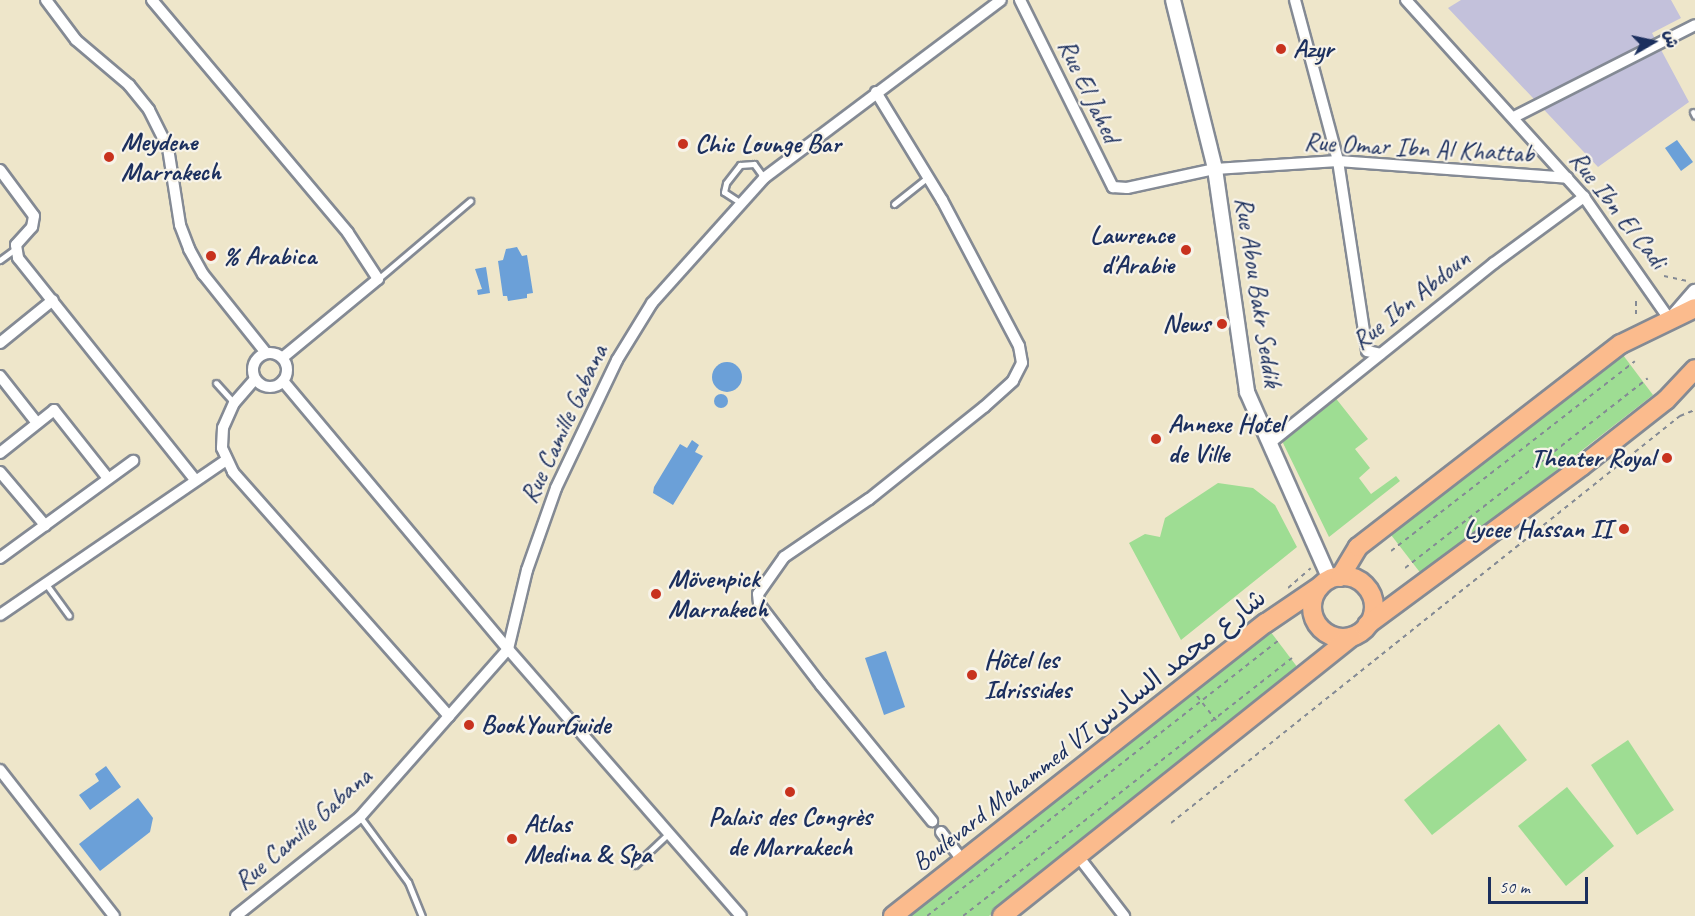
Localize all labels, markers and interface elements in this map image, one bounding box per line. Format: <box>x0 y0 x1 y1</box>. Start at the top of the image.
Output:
north arrow <box>1623 12 1683 72</box>
text: ش <box>1660 29 1682 49</box>
place label: Azyr <box>1293 33 1333 65</box>
street label: Rue El Jahed <box>1050 34 1128 148</box>
marker: Azyr <box>1274 42 1288 56</box>
place label: Meydene Marrakech <box>121 126 221 188</box>
street label: Rue Omar Ibn Al Khattab <box>1302 126 1536 170</box>
place label: Chic Lounge Bar <box>695 128 841 160</box>
marker: Chic Lounge Bar <box>676 137 690 151</box>
street label: Rue Ibn El Cadi <box>1562 145 1674 275</box>
marker: Meydene Marrakech <box>102 150 116 164</box>
street label: Rue Abou Bakr Seddik <box>1228 195 1288 389</box>
place label: Lawrence d'Arabie <box>1090 219 1174 280</box>
place label: % Arabica <box>223 240 316 272</box>
marker: Lawrence d'Arabie <box>1179 243 1193 257</box>
street label: Rue Ibn Abdoun <box>1346 243 1476 357</box>
marker: % Arabica <box>204 249 218 263</box>
place label: News <box>1162 308 1210 340</box>
marker: News <box>1215 317 1229 331</box>
street label: Rue Camille Gabana <box>513 339 615 509</box>
place label: Annexe Hotel de Ville <box>1168 408 1284 470</box>
marker: Annexe Hotel de Ville <box>1149 432 1163 446</box>
place label: Theater Royal <box>1531 442 1655 474</box>
marker: Theater Royal <box>1660 451 1674 465</box>
place label: Lycee Hassan II <box>1464 513 1612 545</box>
marker: Lycee Hassan II <box>1617 522 1631 536</box>
place label: Mövenpick Marrakech <box>668 563 768 624</box>
street label: Boulevard Mohammed VI شارع محمد السادس <box>905 582 1273 878</box>
marker: Mövenpick Marrakech <box>649 587 663 601</box>
place label: Hôtel les Idrissides <box>984 644 1071 706</box>
marker: Hôtel les Idrissides <box>965 668 979 682</box>
place label: BookYourGuide <box>481 709 610 741</box>
marker: BookYourGuide <box>462 718 476 732</box>
street label: Rue Camille Gabana <box>228 761 378 897</box>
marker: Palais des Congrès de Marrakech <box>783 785 797 799</box>
place label: Palais des Congrès de Marrakech <box>708 801 872 862</box>
place label: Atlas Medina & Spa <box>524 808 652 870</box>
marker: Atlas Medina & Spa <box>505 832 519 846</box>
scale bar <box>1491 865 1592 903</box>
text: 50 m <box>1499 876 1530 898</box>

